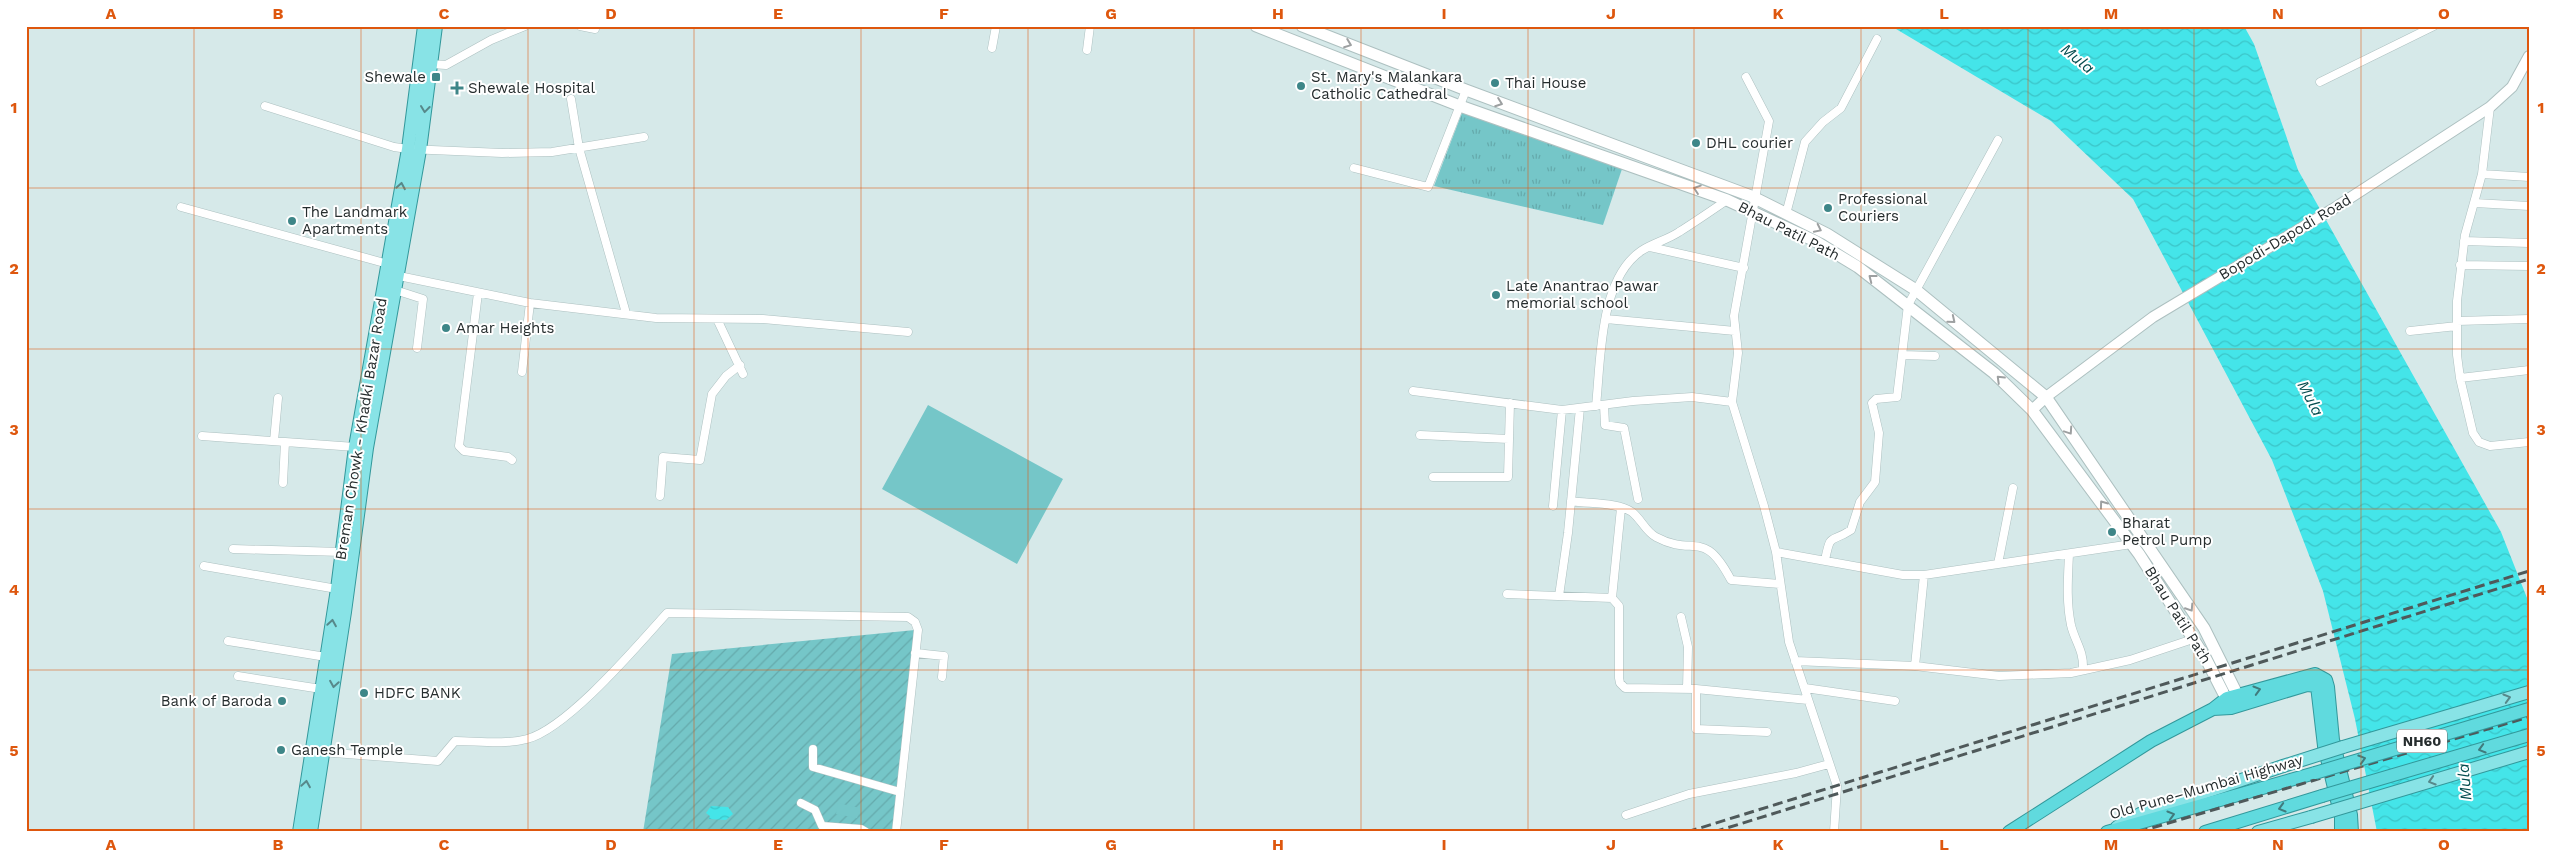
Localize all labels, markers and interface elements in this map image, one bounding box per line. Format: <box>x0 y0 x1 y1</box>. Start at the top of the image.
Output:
text: A <box>106 4 117 23</box>
text: B <box>273 4 284 23</box>
text: C <box>439 4 450 23</box>
text: D <box>605 4 617 23</box>
text: E <box>773 4 783 23</box>
text: F <box>939 4 949 23</box>
text: G <box>1105 4 1117 23</box>
text: H <box>1272 4 1284 23</box>
text: I <box>1441 4 1447 23</box>
text: J <box>1606 4 1616 23</box>
text: K <box>1772 4 1784 23</box>
text: L <box>1939 4 1949 23</box>
text: M <box>2104 4 2118 23</box>
text: N <box>2272 4 2284 23</box>
text: O <box>2438 4 2450 23</box>
one-way arrow <box>1343 38 1351 48</box>
water label: Mula <box>2057 39 2098 78</box>
place label: Shewale <box>365 68 426 86</box>
place label: St. Mary's Malankara Catholic Cathedral <box>1311 68 1463 103</box>
marker: Shewale <box>430 71 442 83</box>
place label: Thai House <box>1505 74 1586 92</box>
marker: Thai House <box>1489 77 1501 89</box>
place label: Shewale Hospital <box>468 79 596 97</box>
marker: St. Mary's Malankara Catholic Cathedral <box>1295 80 1307 92</box>
marker: Shewale Hospital <box>450 81 464 95</box>
one-way arrow <box>1494 97 1503 107</box>
text: 1 <box>11 98 17 117</box>
text: 1 <box>2538 98 2544 117</box>
one-way arrow <box>420 106 431 114</box>
place label: DHL courier <box>1706 134 1793 152</box>
marker: DHL courier <box>1690 137 1702 149</box>
one-way arrow <box>396 182 406 191</box>
one-way arrow <box>1693 185 1701 195</box>
place label: Professional Couriers <box>1838 190 1928 225</box>
street label: Bopodi-Dapodi Road <box>2216 190 2354 284</box>
street label: Bhau Patil Path <box>1735 198 1843 264</box>
marker: Professional Couriers <box>1822 202 1834 214</box>
place label: The Landmark Apartments <box>302 203 408 238</box>
marker: The Landmark Apartments <box>286 215 298 227</box>
one-way arrow <box>1812 223 1821 233</box>
text: 2 <box>9 259 19 278</box>
text: 2 <box>2536 259 2546 278</box>
one-way arrow <box>1869 276 1878 284</box>
place label: Late Anantrao Pawar memorial school <box>1506 277 1659 312</box>
marker: Late Anantrao Pawar memorial school <box>1490 289 1502 301</box>
street label: Breman Chowk - Khadki Bazar Road <box>331 297 391 561</box>
one-way arrow <box>1946 314 1955 322</box>
place label: Amar Heights <box>456 319 555 337</box>
marker: Amar Heights <box>440 322 452 334</box>
one-way arrow <box>1997 375 2006 384</box>
water label: Mula <box>2293 377 2328 419</box>
text: 3 <box>9 420 19 439</box>
text: 3 <box>2536 420 2546 439</box>
one-way arrow <box>2063 425 2072 435</box>
one-way arrow <box>2100 501 2108 510</box>
place label: Bharat Petrol Pump <box>2122 514 2212 549</box>
marker: Bharat Petrol Pump <box>2106 526 2118 538</box>
street label: Bhau Patil Path <box>2141 563 2215 667</box>
text: 4 <box>9 580 19 599</box>
text: 4 <box>2536 580 2546 599</box>
one-way arrow <box>2184 603 2194 612</box>
one-way arrow <box>326 619 336 627</box>
one-way arrow <box>329 680 339 689</box>
place label: HDFC BANK <box>374 684 461 702</box>
one-way arrow <box>2252 685 2261 695</box>
marker: HDFC BANK <box>358 687 370 699</box>
place label: Bank of Baroda <box>161 692 273 710</box>
one-way arrow <box>2503 694 2511 704</box>
marker: Bank of Baroda <box>276 695 288 707</box>
road number: NH60 <box>2397 729 2447 752</box>
text: 5 <box>9 741 19 760</box>
place label: Ganesh Temple <box>291 741 403 759</box>
text: 5 <box>2536 741 2546 760</box>
one-way arrow <box>2478 743 2487 753</box>
marker: Ganesh Temple <box>275 744 287 756</box>
street label: Old Pune–Mumbai Highway <box>2107 751 2305 823</box>
one-way arrow <box>2357 754 2365 764</box>
water label: Mula <box>2453 762 2476 801</box>
one-way arrow <box>2428 776 2437 786</box>
one-way arrow <box>301 779 311 788</box>
one-way arrow <box>2279 802 2287 812</box>
one-way arrow <box>2166 811 2174 821</box>
text: A <box>106 835 117 854</box>
text: B <box>273 835 284 854</box>
text: C <box>439 835 450 854</box>
text: D <box>605 835 617 854</box>
text: E <box>773 835 783 854</box>
text: F <box>939 835 949 854</box>
text: G <box>1105 835 1117 854</box>
text: H <box>1272 835 1284 854</box>
text: I <box>1441 835 1447 854</box>
text: J <box>1606 835 1616 854</box>
text: K <box>1772 835 1784 854</box>
text: L <box>1939 835 1949 854</box>
text: M <box>2104 835 2118 854</box>
text: N <box>2272 835 2284 854</box>
text: O <box>2438 835 2450 854</box>

